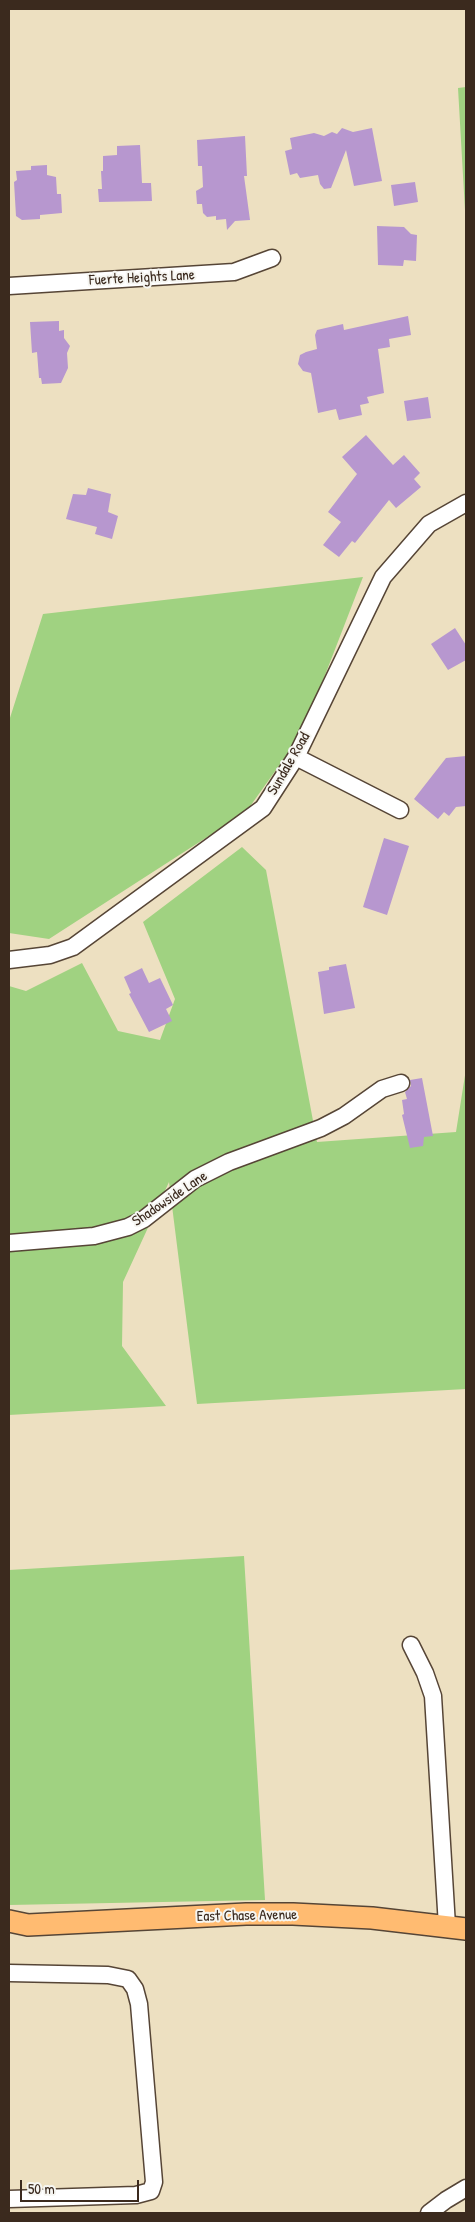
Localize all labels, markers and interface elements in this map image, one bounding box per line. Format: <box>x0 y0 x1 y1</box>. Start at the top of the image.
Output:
street label: Fuerte Heights Lane <box>89 266 195 290</box>
street label: Sundale Road <box>264 729 314 799</box>
street label: Shadowside Lane <box>129 1167 211 1231</box>
street label: East Chase Avenue <box>197 1906 297 1926</box>
scale bar <box>22 2170 141 2202</box>
text: 50 m <box>28 2178 55 2199</box>

